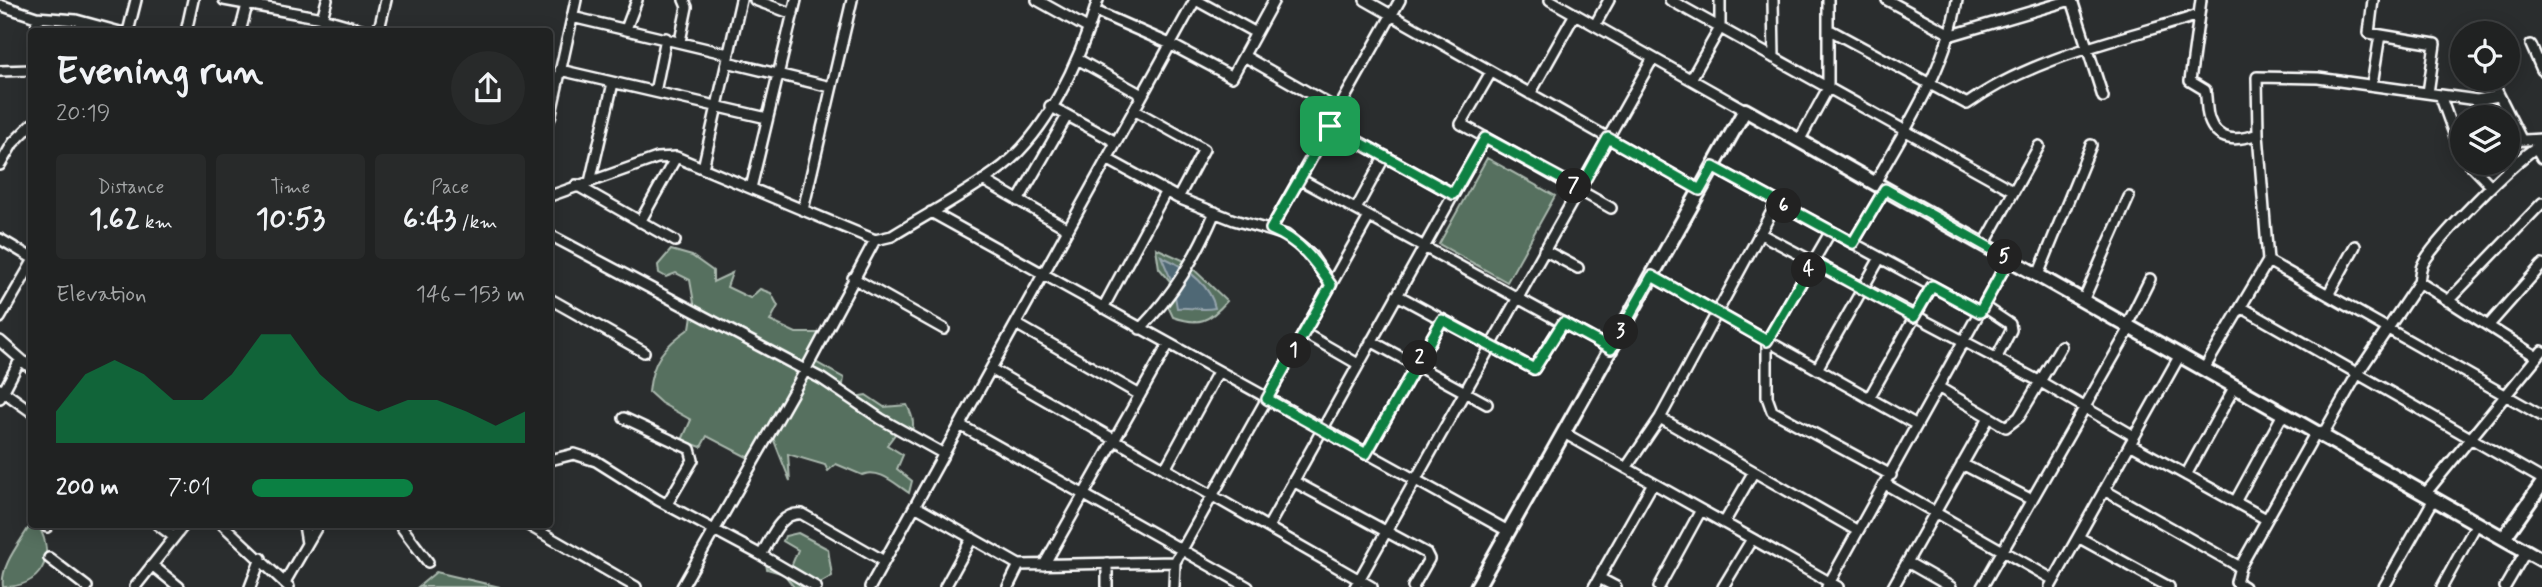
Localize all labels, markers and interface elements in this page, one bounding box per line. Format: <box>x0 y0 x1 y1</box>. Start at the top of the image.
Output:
map controls <box>2450 21 2520 175</box>
button: locate <box>2450 21 2520 91</box>
text: Evening run <box>56 48 263 97</box>
button: share <box>451 51 525 125</box>
pin <box>1300 96 1360 156</box>
text: 20:19 <box>56 99 111 129</box>
button: layers <box>2450 105 2520 175</box>
icon: arrive <box>1311 107 1349 145</box>
pin: 7 <box>1556 168 1592 204</box>
text: 7 <box>1568 173 1579 198</box>
text: Distance <box>97 175 164 200</box>
text: Time <box>271 175 310 200</box>
text: Pace <box>431 175 469 200</box>
pin: 6 <box>1766 188 1802 224</box>
text: 6 <box>1779 193 1788 218</box>
text: 1.62 <box>89 200 140 239</box>
text: 10:53 <box>256 200 325 239</box>
text: 6:43 <box>403 200 456 239</box>
text: km <box>140 210 173 235</box>
text: /km <box>456 210 498 235</box>
pin: 5 <box>1988 240 2022 274</box>
text: 5 <box>1999 244 2010 269</box>
pin: 4 <box>1792 252 1826 288</box>
text: 4 <box>1803 257 1814 282</box>
text: Elevation <box>56 280 147 310</box>
text: 146–153 m <box>416 280 525 310</box>
pin: 3 <box>1604 314 1638 350</box>
text: 3 <box>1616 319 1625 344</box>
pin: 1 <box>1276 334 1312 368</box>
text: 1 <box>1289 338 1298 363</box>
pin: 2 <box>1402 340 1438 376</box>
text: 2 <box>1415 345 1424 370</box>
text: 200 m <box>56 473 119 503</box>
text: 7:01 <box>168 473 211 503</box>

